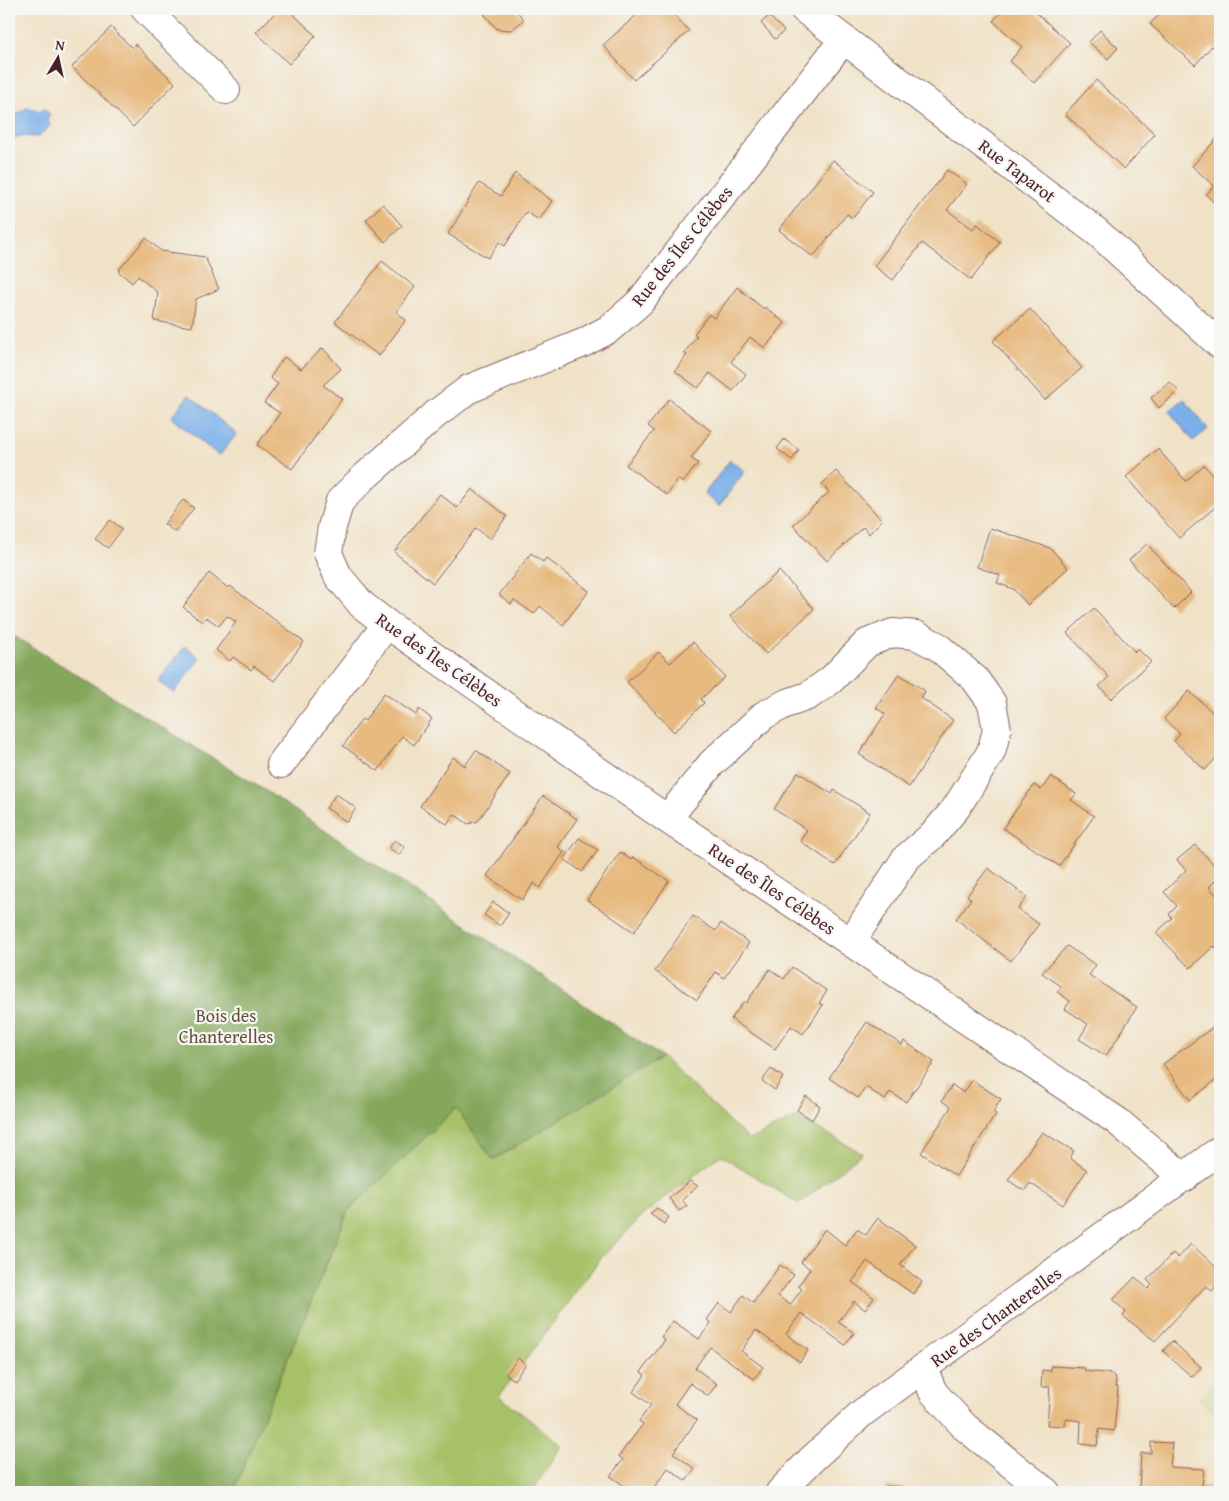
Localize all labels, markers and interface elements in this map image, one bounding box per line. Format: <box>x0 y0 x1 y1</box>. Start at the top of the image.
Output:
north arrow <box>32 32 82 82</box>
text: N <box>54 35 67 56</box>
street label: Rue Taparot <box>973 132 1062 209</box>
street label: Rue des Îles Célèbes <box>624 179 739 312</box>
street label: Rue des Îles Célèbes <box>371 606 508 713</box>
street label: Rue des Îles Célèbes <box>703 836 841 941</box>
park label: Bois des Chanterelles <box>179 1002 273 1050</box>
street label: Rue des Chanterelles <box>925 1260 1067 1373</box>

